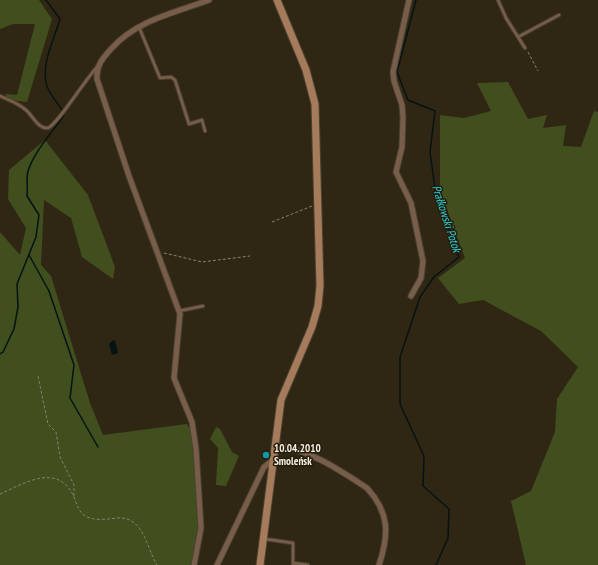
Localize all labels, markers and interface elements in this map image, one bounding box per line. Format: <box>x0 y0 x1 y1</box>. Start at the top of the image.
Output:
water label: Prałkowski Potok <box>428 184 464 254</box>
place label: 10.04.2010 Smoleńsk <box>274 442 321 468</box>
marker: 10.04.2010 Smoleńsk <box>261 450 271 460</box>

